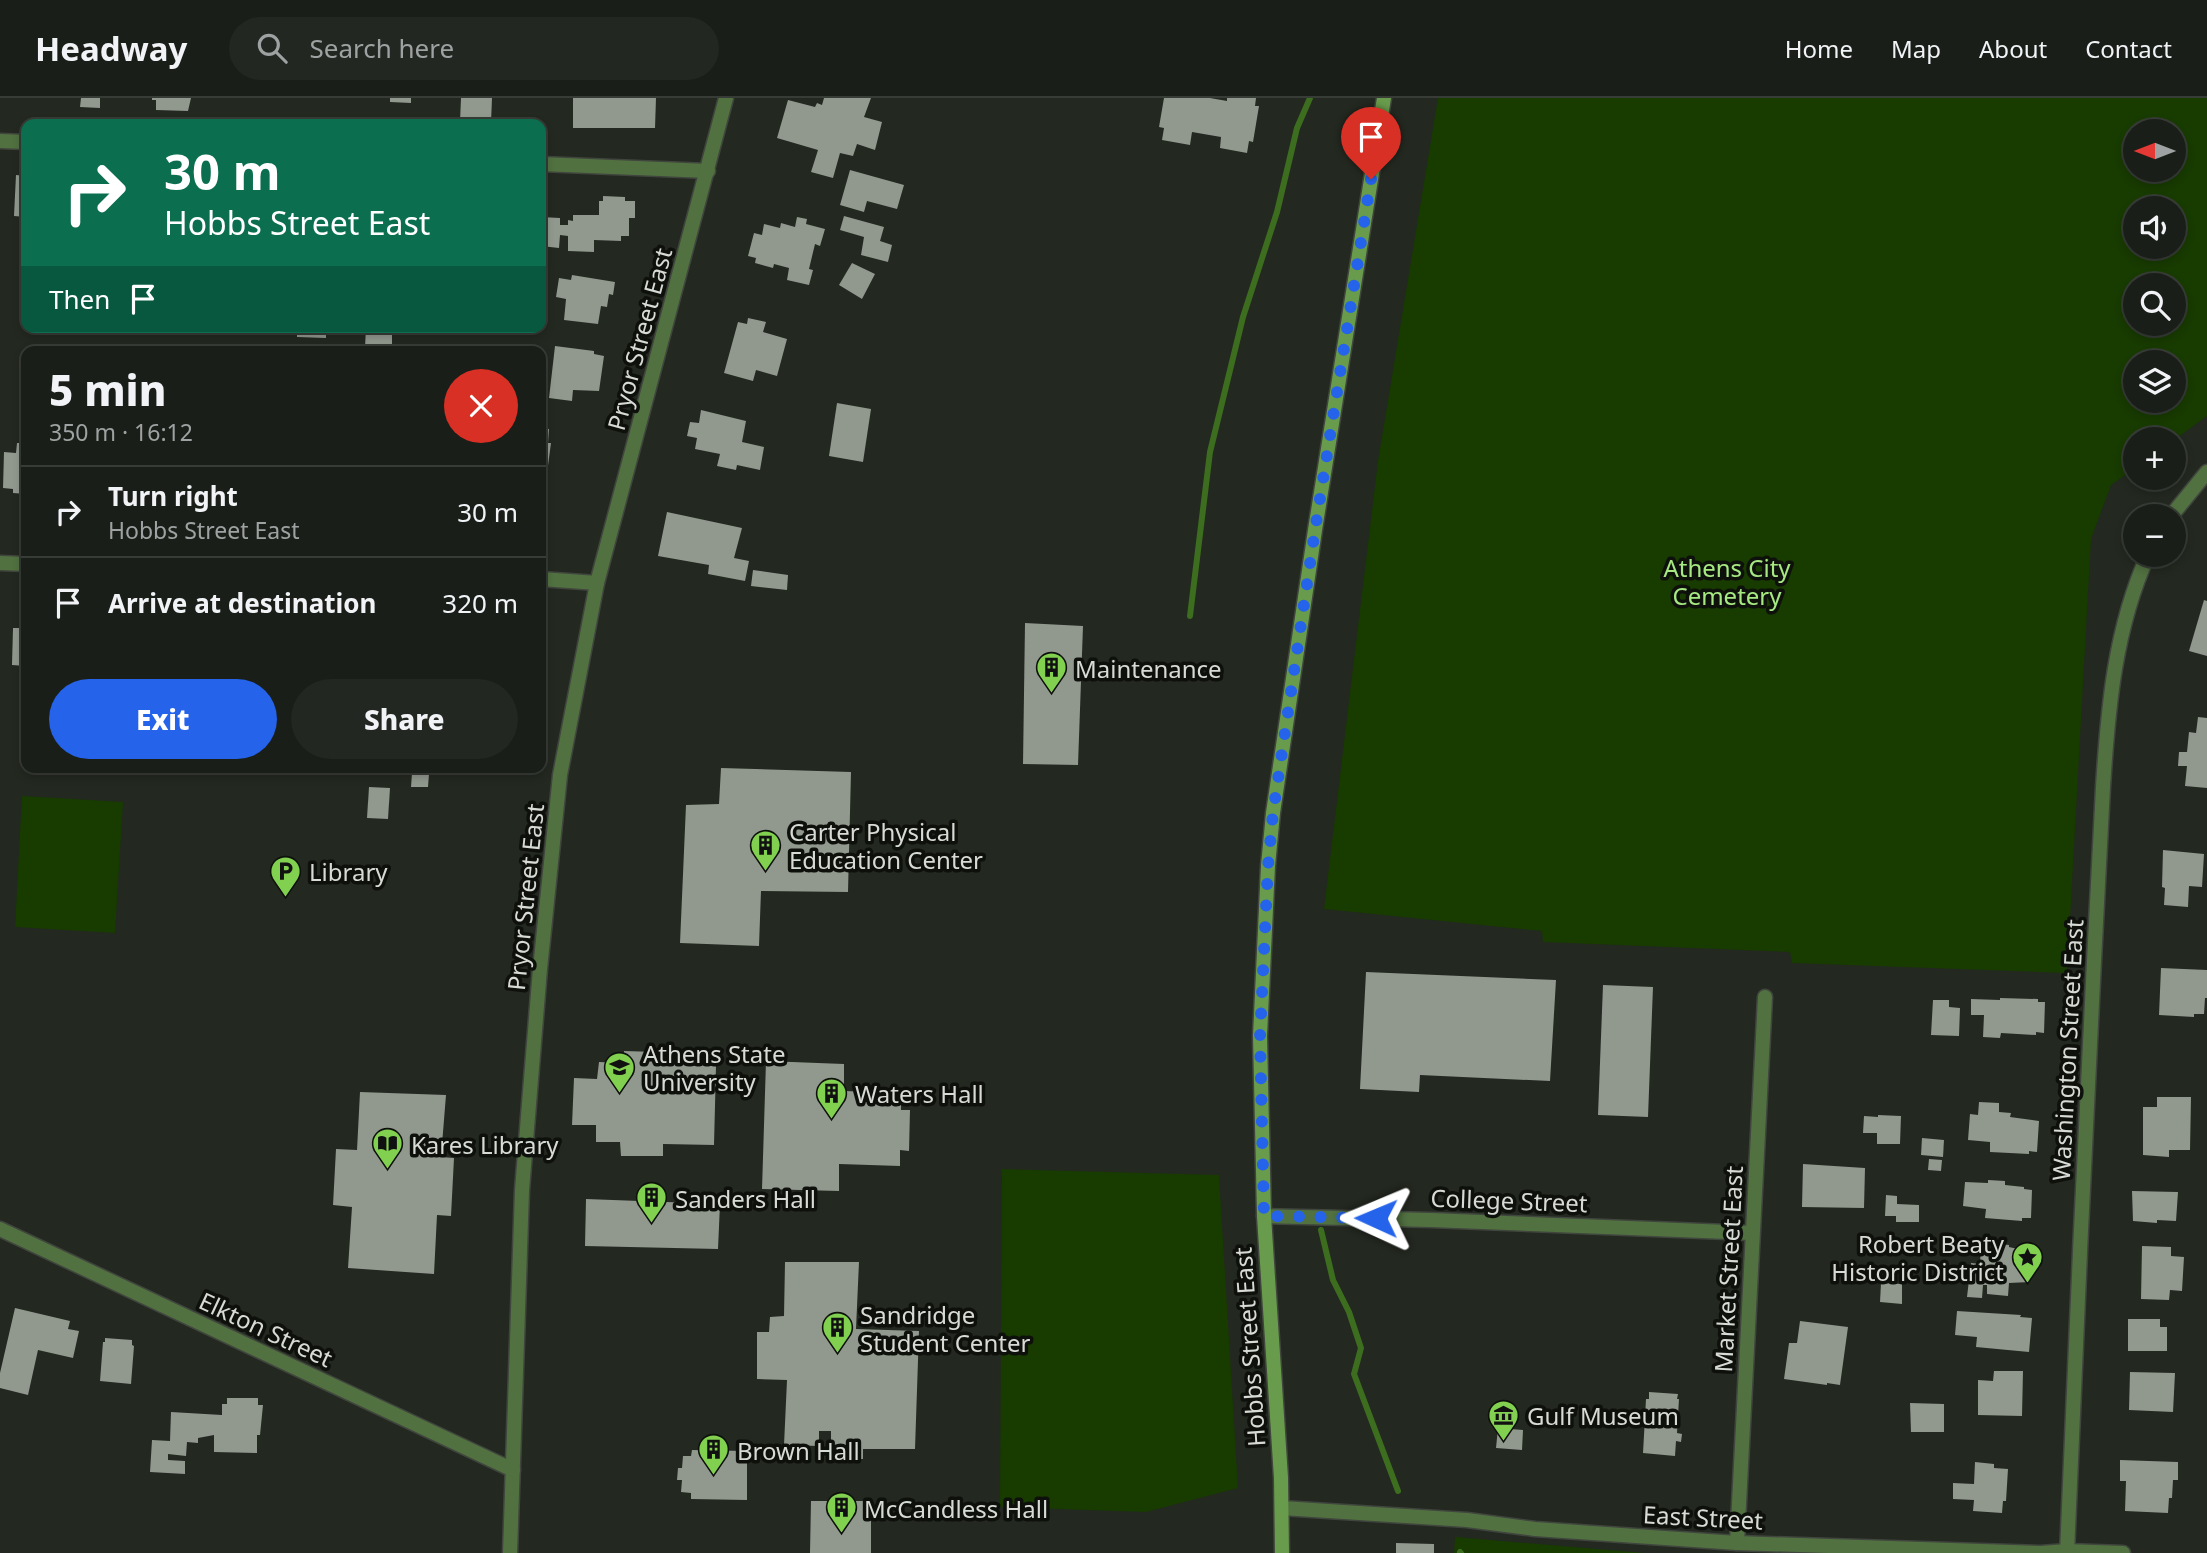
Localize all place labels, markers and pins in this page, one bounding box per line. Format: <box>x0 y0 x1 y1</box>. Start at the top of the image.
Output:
pin <box>1341 107 1401 179</box>
building icon: Maintenance <box>1035 651 1069 695</box>
place label: Maintenance <box>1075 652 1222 685</box>
place label: Carter Physical Education Center <box>789 815 983 876</box>
building icon: Carter Physical Education Center <box>749 828 783 872</box>
parking icon: Library <box>269 854 303 898</box>
place label: Library <box>309 855 388 888</box>
place label: Athens State University <box>643 1037 785 1098</box>
school or university icon: Athens State University <box>603 1050 637 1094</box>
building icon: Waters Hall <box>815 1076 849 1120</box>
place label: Waters Hall <box>855 1077 984 1110</box>
library icon: Kares Library <box>371 1127 405 1171</box>
place label: Kares Library <box>411 1128 559 1161</box>
building icon: Sanders Hall <box>635 1181 669 1225</box>
place label: Sanders Hall <box>675 1182 816 1215</box>
place label: Robert Beaty Historic District <box>1831 1227 2005 1288</box>
place icon: Robert Beaty Historic District <box>2010 1240 2044 1284</box>
place label: Sandridge Student Center <box>860 1298 1030 1359</box>
building icon: Sandridge Student Center <box>820 1311 854 1355</box>
museum icon: Gulf Museum <box>1487 1398 1521 1442</box>
place label: Gulf Museum <box>1527 1399 1679 1432</box>
building icon: Brown Hall <box>697 1433 731 1477</box>
place label: Brown Hall <box>737 1434 860 1467</box>
building icon: McCandless Hall <box>824 1491 858 1535</box>
place label: McCandless Hall <box>864 1492 1048 1525</box>

